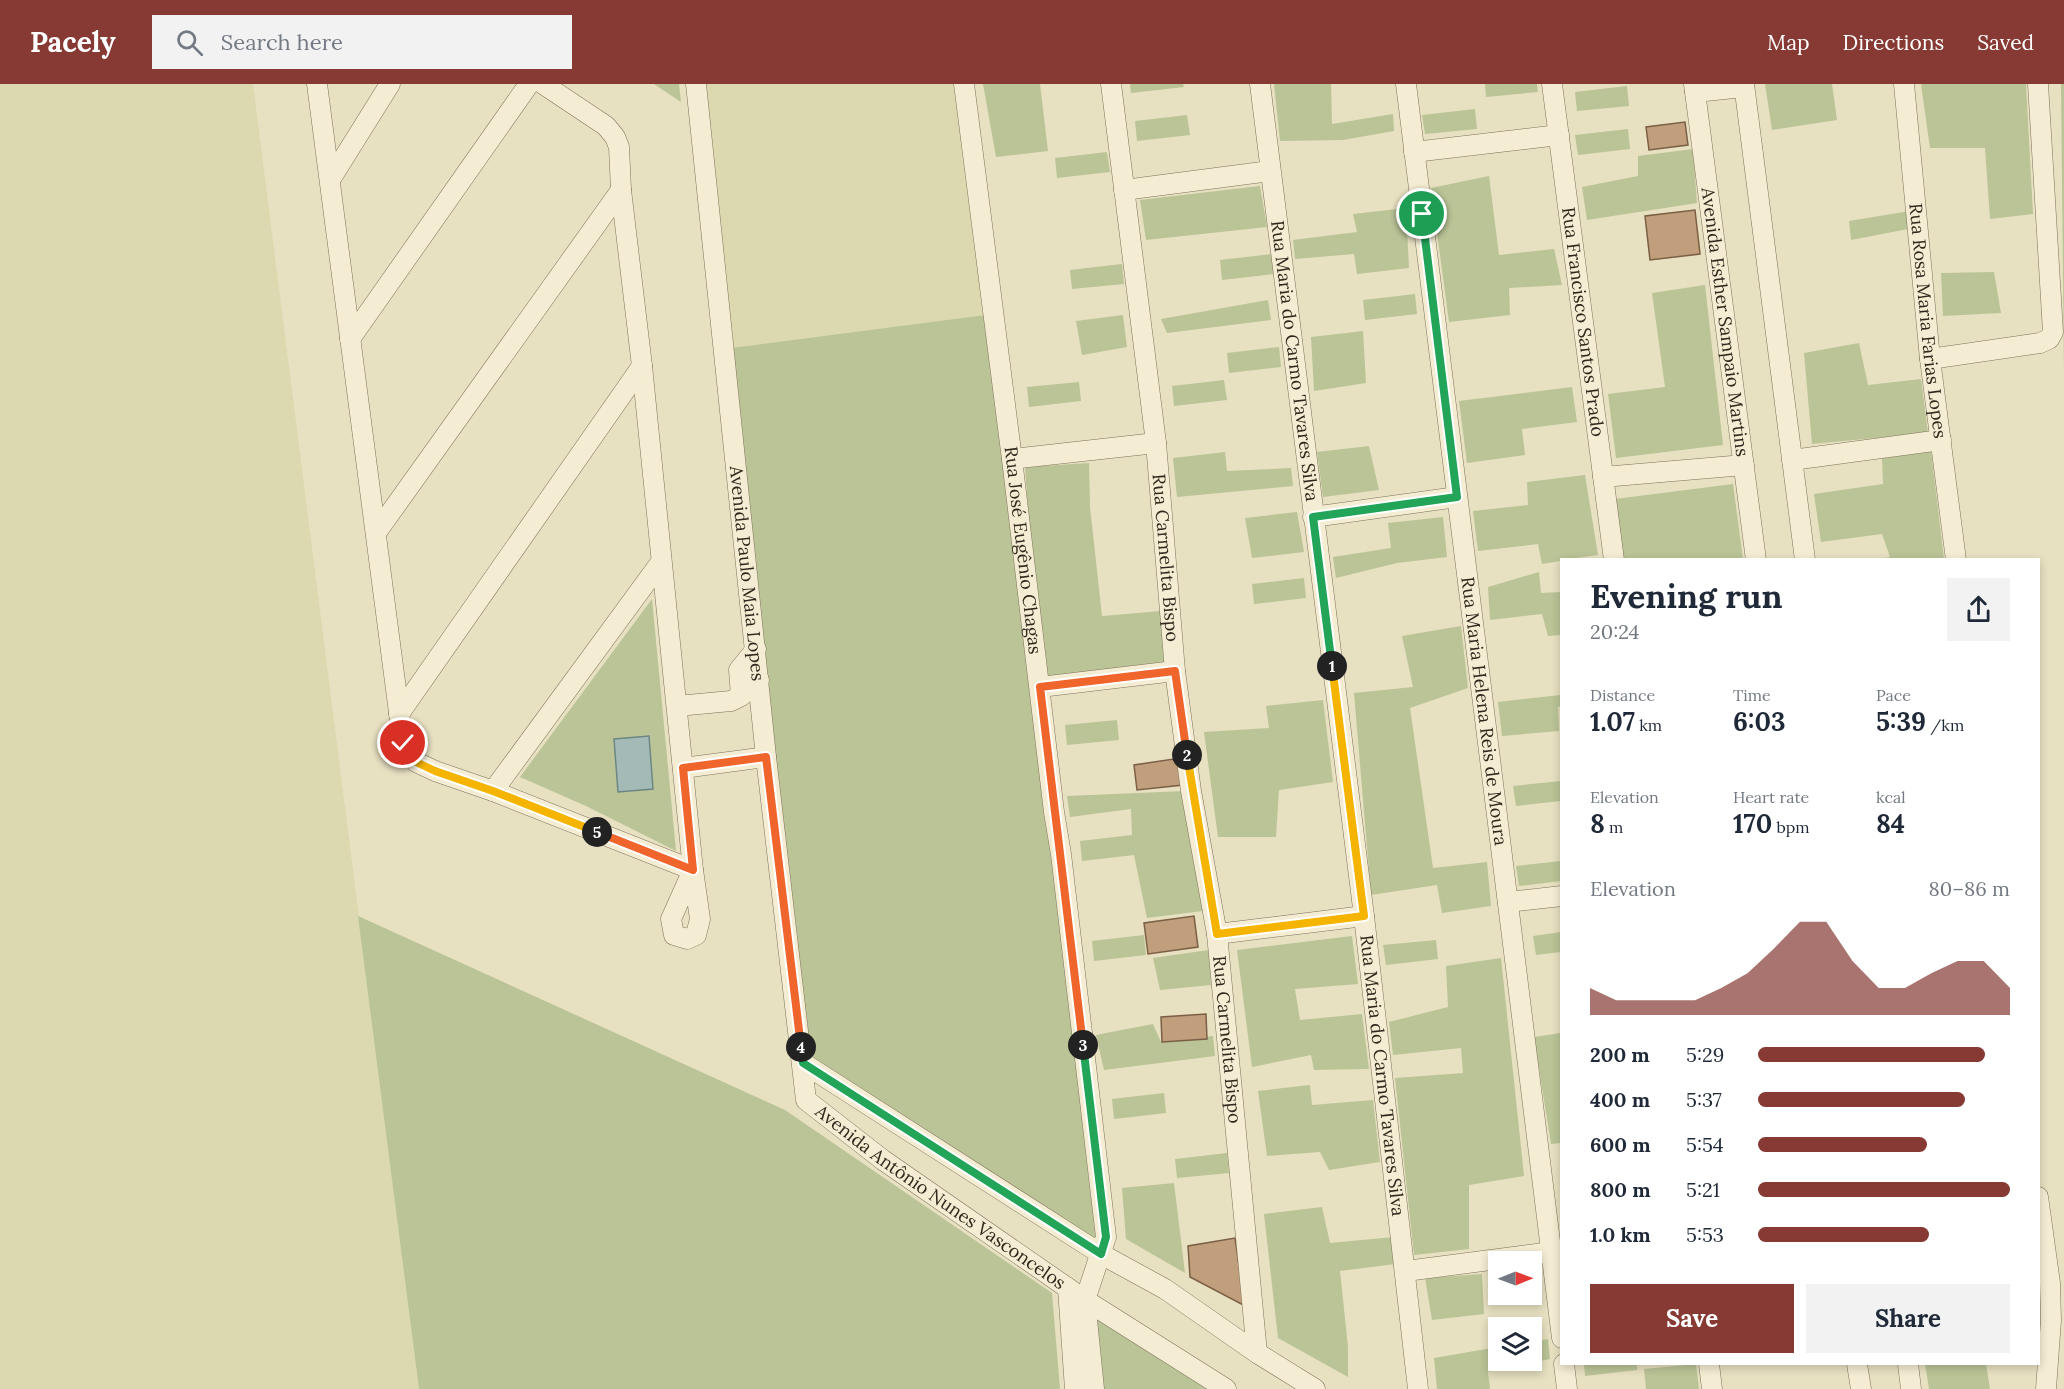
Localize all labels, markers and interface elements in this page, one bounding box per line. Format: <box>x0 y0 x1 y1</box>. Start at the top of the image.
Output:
search box <box>152 15 572 69</box>
text: Pacely <box>30 24 116 60</box>
icon: search <box>173 26 206 59</box>
text: Search here <box>221 28 343 56</box>
text: Map <box>1767 29 1810 56</box>
text: Directions <box>1843 29 1944 56</box>
text: Saved <box>1977 29 2034 56</box>
street label: Avenida Esther Sampaio Martins <box>1696 185 1754 458</box>
pin <box>1396 188 1447 239</box>
icon: arrive <box>1405 197 1438 230</box>
street label: Rua Rosa Maria Farias Lopes <box>1904 202 1952 440</box>
street label: Rua Francisco Santos Prado <box>1557 206 1610 438</box>
street label: Rua Maria do Carmo Tavares Silva <box>1266 219 1324 503</box>
street label: Rua José Eugênio Chagas <box>999 445 1047 655</box>
street label: Avenida Paulo Maia Lopes <box>725 464 770 682</box>
street label: Rua Carmelita Bispo <box>1148 473 1185 643</box>
street label: Rua Maria Helena Reis de Moura <box>1456 575 1513 847</box>
text: Evening run <box>1590 575 1782 617</box>
button: share <box>1947 578 2010 641</box>
text: 20:24 <box>1590 619 1639 644</box>
pin: 1 <box>1317 651 1347 681</box>
text: 1 <box>1329 656 1335 676</box>
text: Distance <box>1590 685 1655 705</box>
text: Time <box>1733 685 1771 705</box>
text: Pace <box>1876 685 1911 705</box>
text: 1.07 <box>1590 705 1635 738</box>
text: 6:03 <box>1733 705 1786 738</box>
text: 5:39 <box>1876 705 1926 738</box>
text: km <box>1635 715 1662 735</box>
text: /km <box>1926 715 1964 735</box>
pin <box>377 717 428 768</box>
icon: check <box>386 726 419 759</box>
pin: 2 <box>1172 740 1202 770</box>
text: 2 <box>1183 745 1191 765</box>
text: Elevation <box>1590 787 1659 807</box>
text: Heart rate <box>1733 787 1809 807</box>
text: kcal <box>1876 787 1906 807</box>
text: 8 <box>1590 807 1605 840</box>
text: 170 <box>1733 807 1772 840</box>
text: 84 <box>1876 807 1905 840</box>
pin: 5 <box>582 817 612 847</box>
text: m <box>1605 817 1623 837</box>
text: bpm <box>1772 817 1810 837</box>
text: 5 <box>593 822 601 842</box>
text: Elevation <box>1590 876 1676 901</box>
text: 80–86 m <box>1929 876 2010 901</box>
street label: Rua Maria do Carmo Tavares Silva <box>1355 934 1410 1217</box>
street label: Rua Carmelita Bispo <box>1208 954 1247 1125</box>
pin: 3 <box>1068 1030 1098 1060</box>
pin: 4 <box>786 1032 816 1062</box>
text: 3 <box>1079 1035 1087 1055</box>
text: 4 <box>797 1037 805 1057</box>
text: 200 m <box>1590 1042 1650 1067</box>
text: 5:29 <box>1686 1042 1724 1067</box>
text: 400 m <box>1590 1087 1650 1112</box>
text: 5:37 <box>1686 1087 1722 1112</box>
street label: Avenida Antônio Nunes Vasconcelos <box>810 1099 1070 1294</box>
text: 600 m <box>1590 1132 1651 1157</box>
text: 5:54 <box>1686 1132 1724 1157</box>
text: 800 m <box>1590 1177 1651 1202</box>
text: 5:21 <box>1686 1177 1720 1202</box>
text: 1.0 km <box>1590 1222 1651 1247</box>
text: 5:53 <box>1686 1222 1724 1247</box>
north arrow <box>1488 1251 1542 1305</box>
map controls <box>1488 1251 1542 1371</box>
button: Save <box>1590 1284 1794 1353</box>
button: Share <box>1806 1284 2010 1353</box>
button: layers <box>1488 1317 1542 1371</box>

